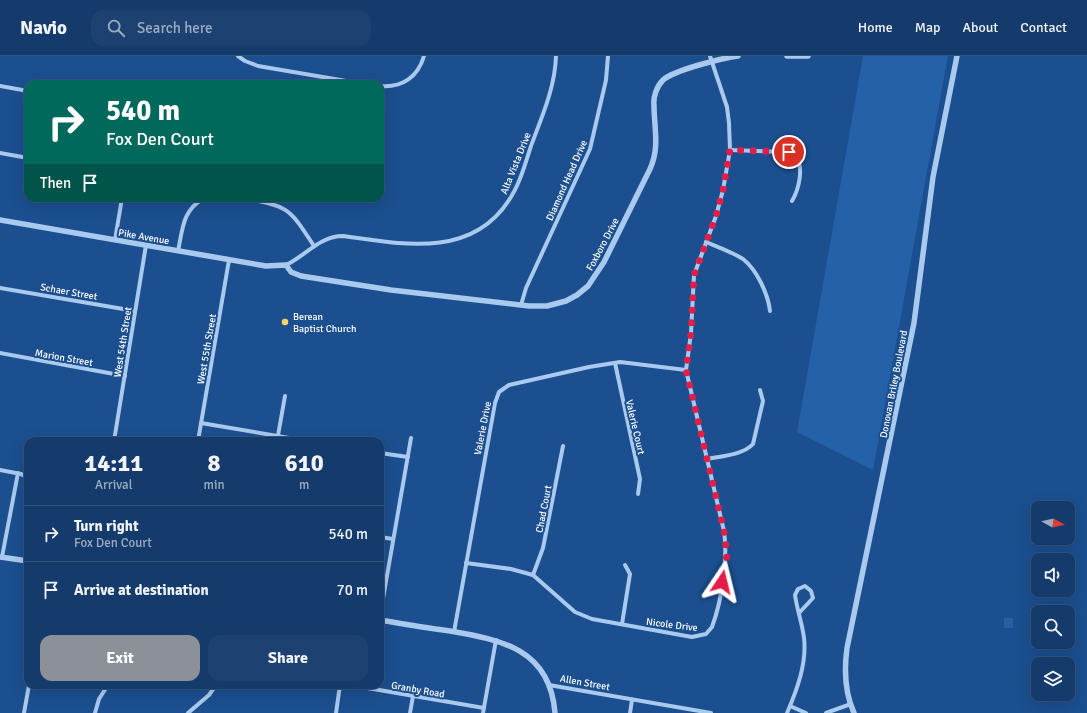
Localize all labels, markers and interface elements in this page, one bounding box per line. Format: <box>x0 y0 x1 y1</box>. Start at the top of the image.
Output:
search box <box>91 10 371 46</box>
text: Navio <box>20 16 67 40</box>
icon: search <box>105 17 127 39</box>
text: Search here <box>137 19 213 37</box>
text: Home <box>858 19 893 36</box>
text: Map <box>915 19 940 36</box>
text: About <box>962 19 998 36</box>
text: Contact <box>1020 19 1067 36</box>
text: 540 m <box>106 94 180 128</box>
icon: right <box>40 96 92 148</box>
text: Fox Den Court <box>106 128 214 150</box>
street label: Alta Vista Drive <box>498 131 534 196</box>
pin <box>772 135 806 169</box>
street label: Diamond Head Drive <box>544 138 590 223</box>
icon: arrive <box>778 141 800 163</box>
icon: arrive <box>79 172 101 194</box>
text: Then <box>40 174 71 192</box>
street label: Foxboro Drive <box>584 216 622 273</box>
street label: Pike Avenue <box>117 227 170 247</box>
street label: Schaer Street <box>39 281 99 303</box>
street label: West 54th Street <box>111 306 135 378</box>
place label: Berean Baptist Church <box>293 311 356 335</box>
street label: West 55th Street <box>195 313 219 385</box>
marker: Berean Baptist Church <box>280 317 290 327</box>
street label: Donovan Briley Boulevard <box>878 329 910 439</box>
street label: Marion Street <box>34 347 94 369</box>
street label: Valerie Court <box>623 399 647 456</box>
street label: Valerie Drive <box>472 400 494 456</box>
text: 14:11 <box>84 448 143 478</box>
text: 8 <box>208 448 220 478</box>
text: 610 <box>285 448 324 478</box>
text: Arrival <box>95 477 132 493</box>
text: min <box>204 477 225 493</box>
text: m <box>299 477 309 493</box>
street label: Chad Court <box>534 484 555 534</box>
north arrow <box>1031 501 1075 545</box>
map controls <box>1031 501 1075 701</box>
text: Turn right <box>74 517 139 535</box>
icon: right <box>40 523 62 545</box>
text: 540 m <box>328 525 368 543</box>
text: Fox Den Court <box>74 535 152 551</box>
button: sound <box>1031 553 1075 597</box>
position arrow <box>701 561 743 603</box>
icon: arrive <box>40 579 62 601</box>
text: Arrive at destination <box>74 581 209 599</box>
text: 70 m <box>337 581 368 599</box>
button: search <box>1031 605 1075 649</box>
street label: Nicole Drive <box>645 616 698 634</box>
button: Exit <box>40 635 200 681</box>
button: Share <box>208 635 368 681</box>
button: layers <box>1031 657 1075 701</box>
street label: Allen Street <box>559 673 611 693</box>
street label: Granby Road <box>390 679 446 701</box>

